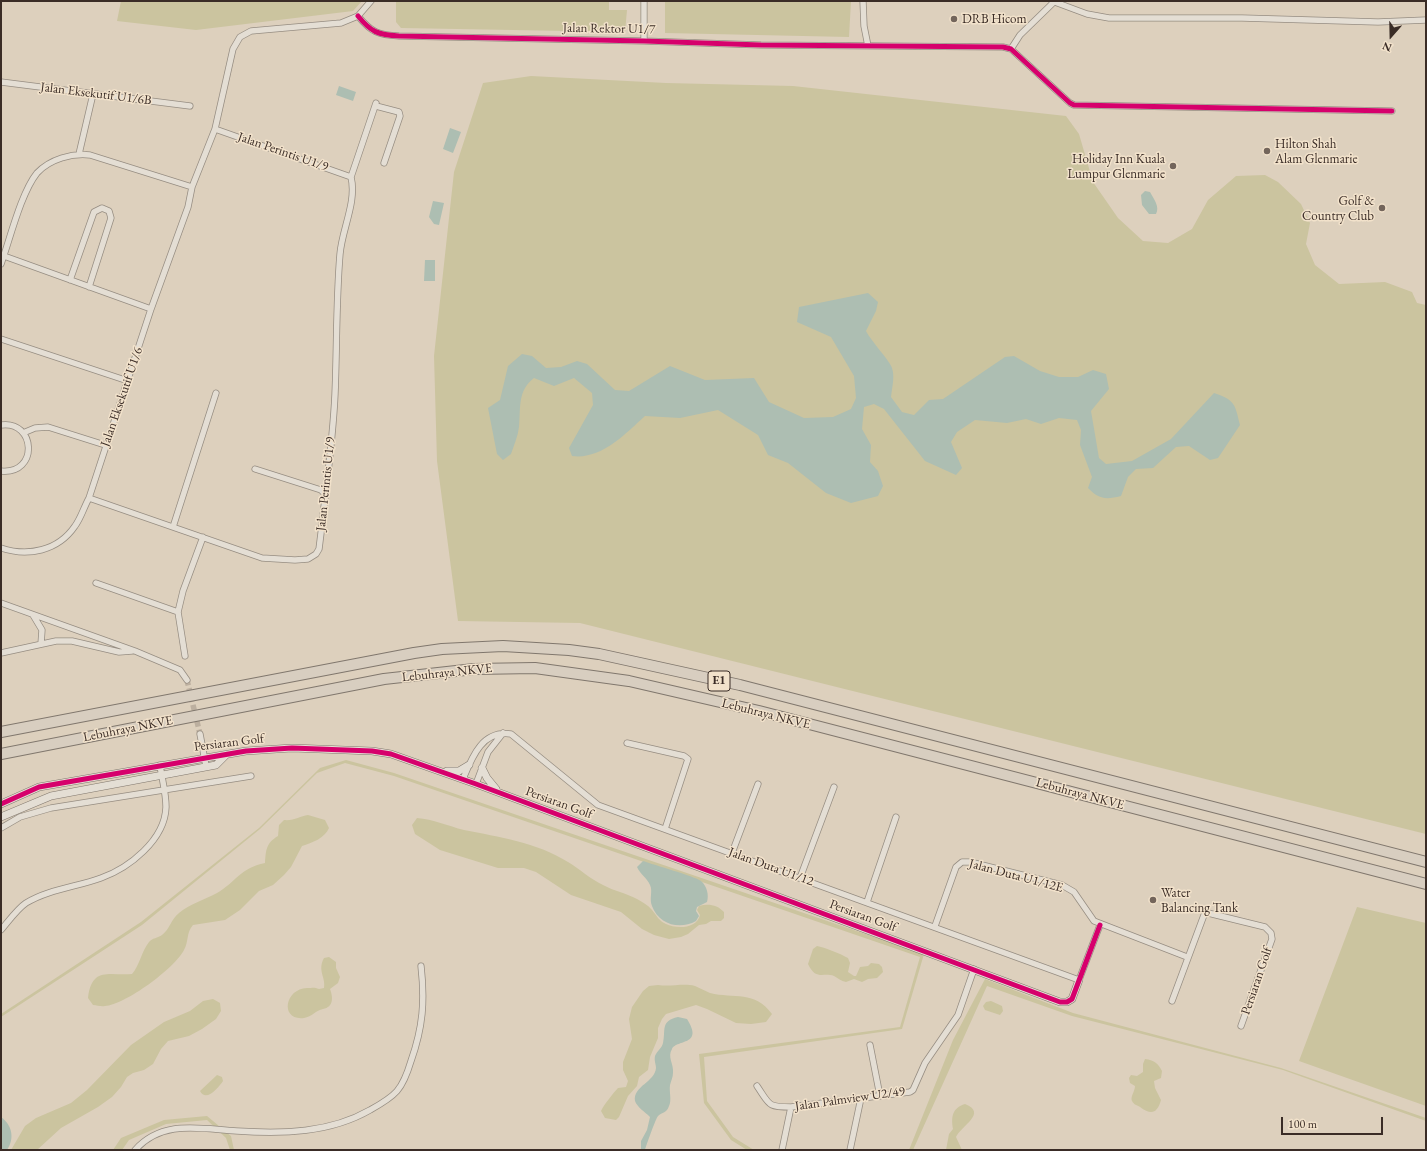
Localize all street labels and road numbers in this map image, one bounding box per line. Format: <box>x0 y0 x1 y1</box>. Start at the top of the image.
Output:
street label: Jalan Rektor U1/7 <box>563 20 655 38</box>
street label: Jalan Eksekutif U1/6B <box>40 79 152 109</box>
street label: Jalan Perintis U1/9 <box>236 129 330 175</box>
street label: Jalan Eksekutif U1/6 <box>98 345 146 449</box>
street label: Jalan Perintis U1/9 <box>313 436 339 532</box>
street label: Lebuhraya NKVE <box>401 660 493 686</box>
road number: E1 <box>708 671 730 691</box>
street label: Lebuhraya NKVE <box>720 695 812 733</box>
street label: Lebuhraya NKVE <box>82 713 174 745</box>
street label: Persiaran Golf <box>193 731 265 755</box>
street label: Lebuhraya NKVE <box>1034 775 1126 813</box>
street label: Persiaran Golf <box>523 784 595 822</box>
street label: Jalan Duta U1/12 <box>726 844 816 890</box>
street label: Jalan Duta U1/12E <box>967 856 1065 896</box>
street label: Persiaran Golf <box>827 897 899 935</box>
street label: Persiaran Golf <box>1238 945 1276 1017</box>
street label: Jalan Palmview U2/49 <box>794 1084 906 1114</box>

